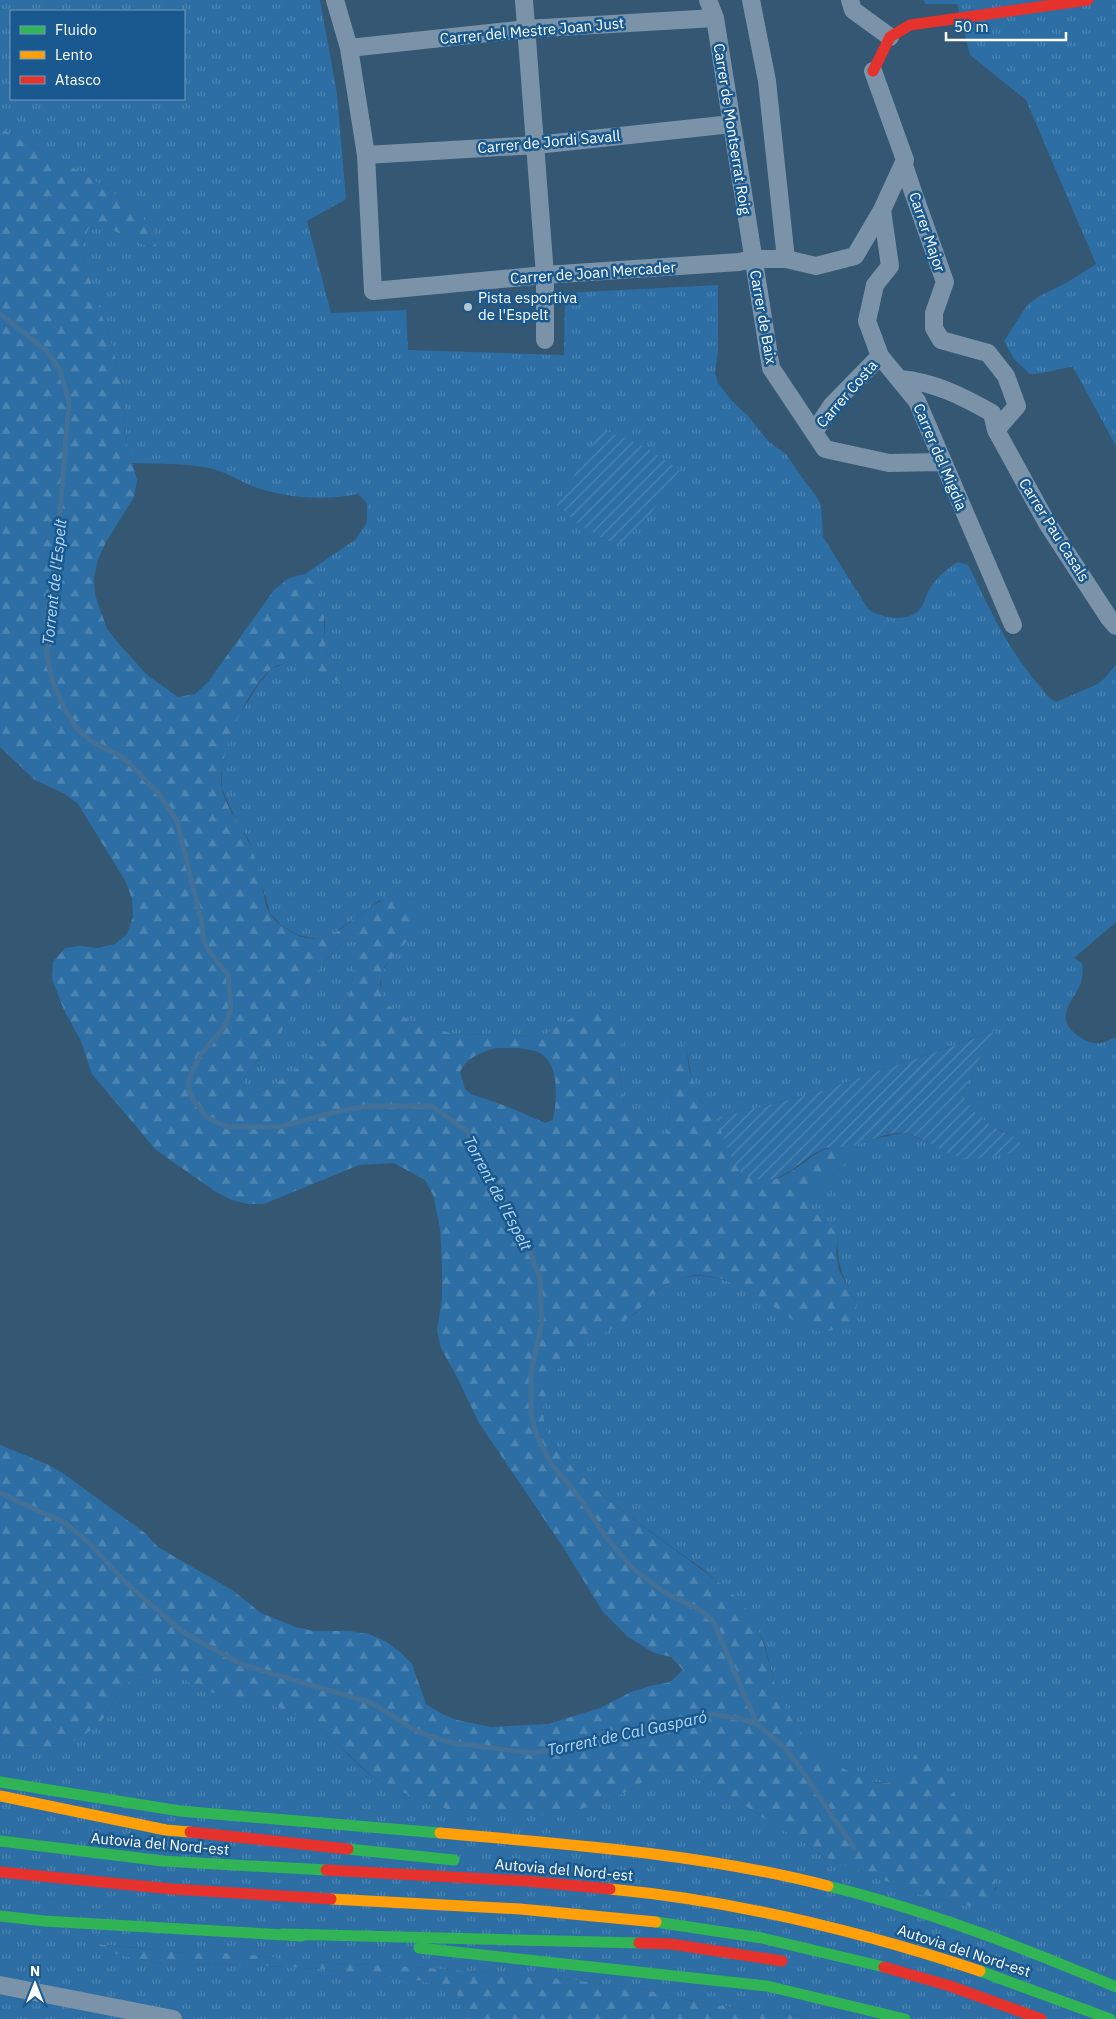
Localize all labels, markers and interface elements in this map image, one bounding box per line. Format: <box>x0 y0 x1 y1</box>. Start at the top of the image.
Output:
legend <box>10 10 185 100</box>
scale bar <box>946 10 1066 42</box>
street label: Carrer del Mestre Joan Just <box>439 13 625 48</box>
text: 50 m <box>954 17 989 36</box>
text: Fluido <box>55 20 97 39</box>
street label: Carrer de Montserrat Roig <box>710 42 755 216</box>
text: Lento <box>55 45 93 64</box>
text: Atasco <box>55 70 101 89</box>
street label: Carrer de Jordi Savall <box>477 126 621 157</box>
street label: Carrer Major <box>905 189 950 275</box>
street label: Carrer de Joan Mercader <box>510 257 677 288</box>
street label: Carrer de Baix <box>746 268 781 366</box>
place label: Pista esportiva de l'Espelt <box>478 288 577 324</box>
marker: Pista esportiva de l'Espelt <box>462 301 474 313</box>
street label: Carrer Costa <box>812 356 881 432</box>
street label: Carrer del Migdia <box>909 400 972 513</box>
street label: Carrer Pau Casals <box>1015 474 1094 585</box>
water label: Torrent de l'Espelt <box>37 517 71 646</box>
water label: Torrent de l'Espelt <box>459 1132 537 1254</box>
water label: Torrent de Cal Gasparó <box>545 1706 709 1760</box>
street label: Autovia del Nord-est <box>90 1828 230 1859</box>
street label: Autovia del Nord-est <box>494 1854 634 1885</box>
street label: Autovia del Nord-est <box>895 1920 1033 1981</box>
north arrow <box>10 1959 60 2009</box>
text: N <box>30 1962 40 1980</box>

